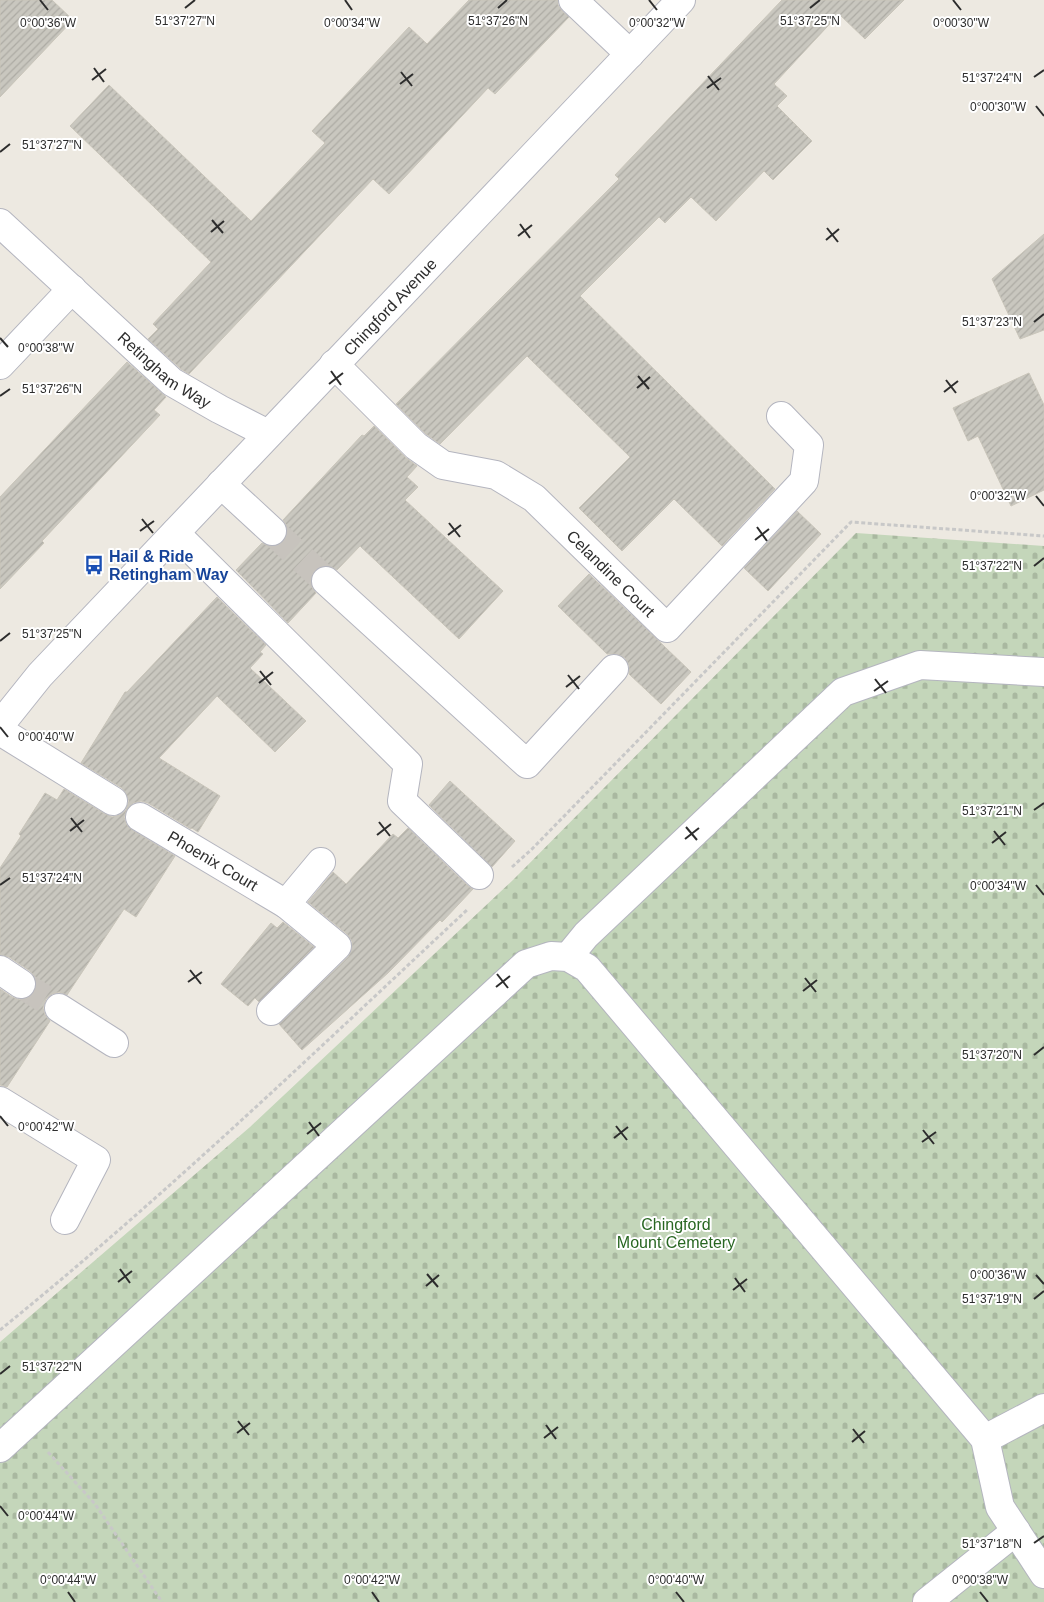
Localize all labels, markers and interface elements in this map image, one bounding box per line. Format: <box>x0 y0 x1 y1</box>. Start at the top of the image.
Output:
text: 51°37'27"N <box>155 14 215 28</box>
text: 51°37'26"N <box>468 14 528 28</box>
text: 51°37'25"N <box>780 14 840 28</box>
text: 0°00'36"W <box>20 16 77 30</box>
text: 0°00'34"W <box>324 16 381 30</box>
text: 0°00'32"W <box>629 16 686 30</box>
text: 0°00'30"W <box>933 16 990 30</box>
text: 51°37'24"N <box>962 71 1022 85</box>
text: 0°00'30"W <box>970 100 1027 114</box>
text: 51°37'27"N <box>22 138 82 152</box>
street label: Chingford Avenue <box>340 255 440 359</box>
text: 51°37'23"N <box>962 315 1022 329</box>
street label: Retingham Way <box>115 328 214 411</box>
text: 0°00'38"W <box>18 341 75 355</box>
text: 51°37'26"N <box>22 382 82 396</box>
text: 0°00'32"W <box>970 489 1027 503</box>
street label: Celandine Court <box>564 527 659 620</box>
place label: Hail & Ride Retingham Way <box>109 548 229 583</box>
bus stop icon: Hail & Ride Retingham Way <box>83 554 105 576</box>
text: 51°37'22"N <box>962 559 1022 573</box>
text: 51°37'25"N <box>22 627 82 641</box>
text: 0°00'40"W <box>18 730 75 744</box>
text: 51°37'21"N <box>962 804 1022 818</box>
street label: Phoenix Court <box>165 827 261 894</box>
text: 51°37'24"N <box>22 871 82 885</box>
text: 0°00'34"W <box>970 879 1027 893</box>
text: 51°37'20"N <box>962 1048 1022 1062</box>
text: 0°00'42"W <box>18 1120 75 1134</box>
park label: Chingford Mount Cemetery <box>617 1216 735 1251</box>
text: 0°00'36"W <box>970 1268 1027 1282</box>
text: 51°37'19"N <box>962 1292 1022 1306</box>
text: 51°37'22"N <box>22 1360 82 1374</box>
text: 0°00'44"W <box>18 1509 75 1523</box>
text: 51°37'18"N <box>962 1537 1022 1551</box>
text: 0°00'44"W <box>40 1573 97 1587</box>
text: 0°00'42"W <box>344 1573 401 1587</box>
text: 0°00'40"W <box>648 1573 705 1587</box>
text: 0°00'38"W <box>952 1573 1009 1587</box>

